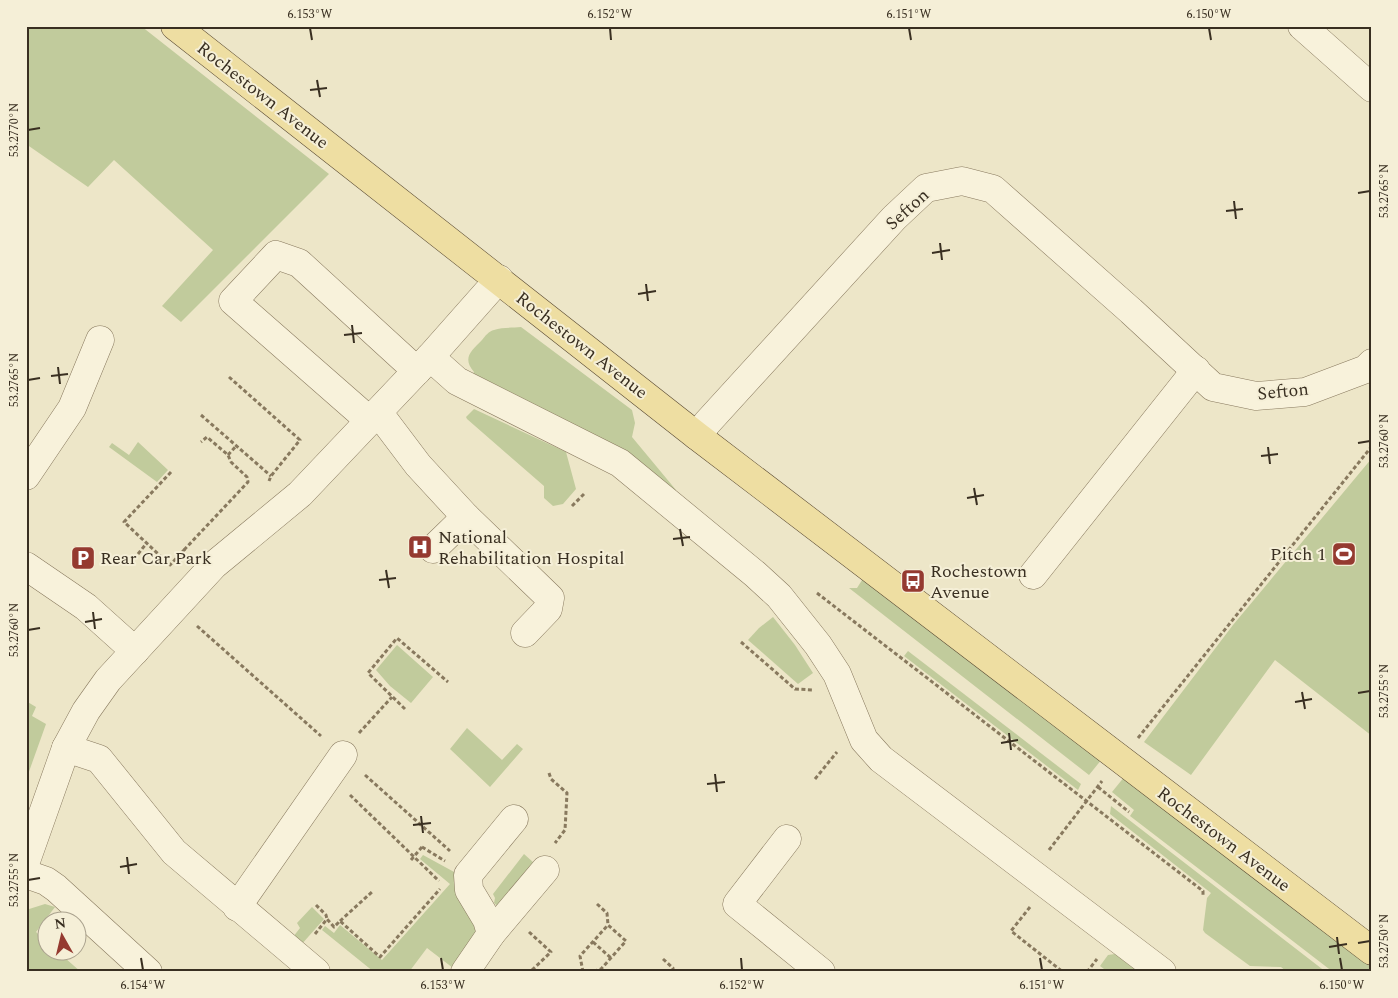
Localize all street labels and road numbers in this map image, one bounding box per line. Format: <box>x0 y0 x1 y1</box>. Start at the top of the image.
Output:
street label: Rochestown Avenue <box>191 35 335 156</box>
street label: Sefton <box>879 182 935 237</box>
street label: Rochestown Avenue <box>510 285 654 406</box>
street label: Sefton <box>1256 375 1310 408</box>
street label: Rochestown Avenue <box>1151 780 1296 899</box>

